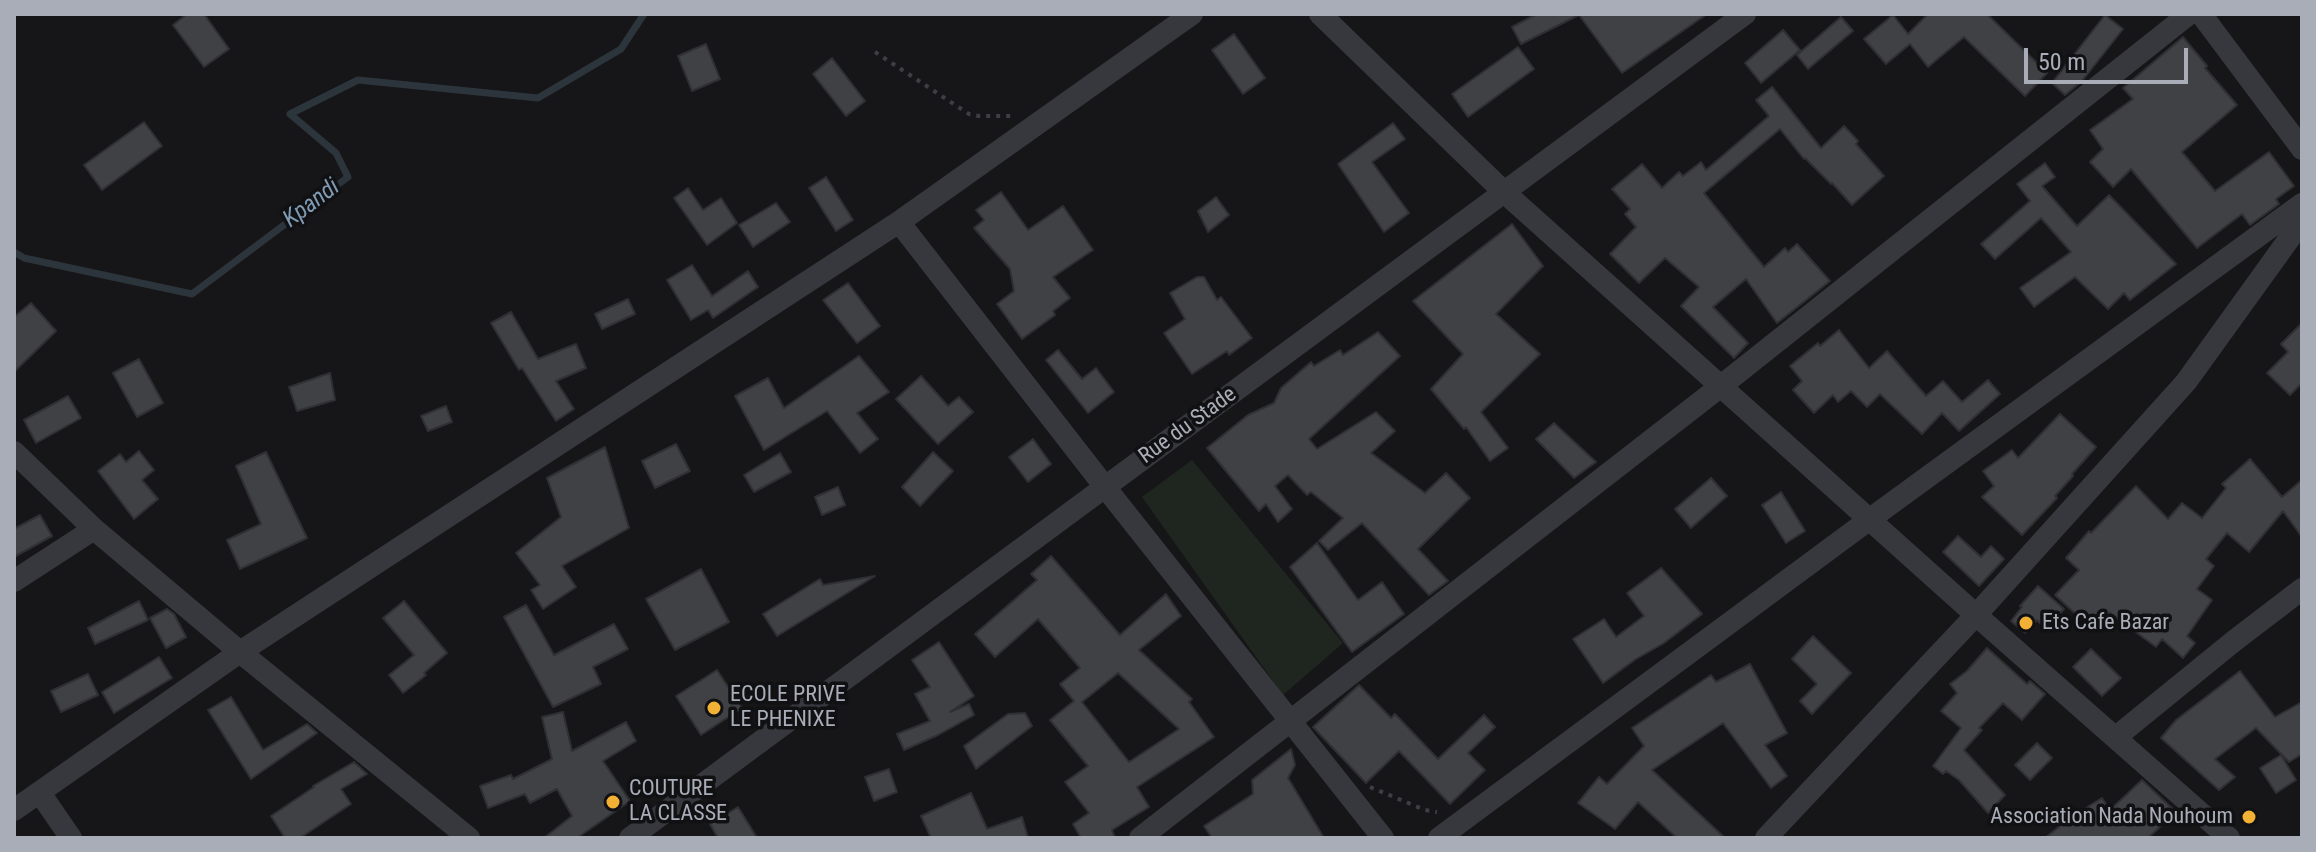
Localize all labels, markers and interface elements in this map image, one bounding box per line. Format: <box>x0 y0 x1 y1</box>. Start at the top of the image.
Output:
scale bar <box>2028 32 2192 82</box>
text: 50 m <box>2038 48 2085 76</box>
water label: Kpandi <box>278 173 346 235</box>
street label: Rue du Stade <box>1134 382 1242 470</box>
place label: Ets Cafe Bazar <box>2042 610 2169 636</box>
marker: Ets Cafe Bazar <box>2017 614 2035 632</box>
place label: ECOLE PRIVE LE PHENIXE <box>730 682 846 734</box>
marker: ECOLE PRIVE LE PHENIXE <box>705 699 723 717</box>
place label: COUTURE LA CLASSE <box>629 776 727 828</box>
marker: COUTURE LA CLASSE <box>604 793 622 811</box>
place label: Association Nada Nouhoum <box>1990 804 2233 830</box>
marker: Association Nada Nouhoum <box>2240 808 2258 826</box>

